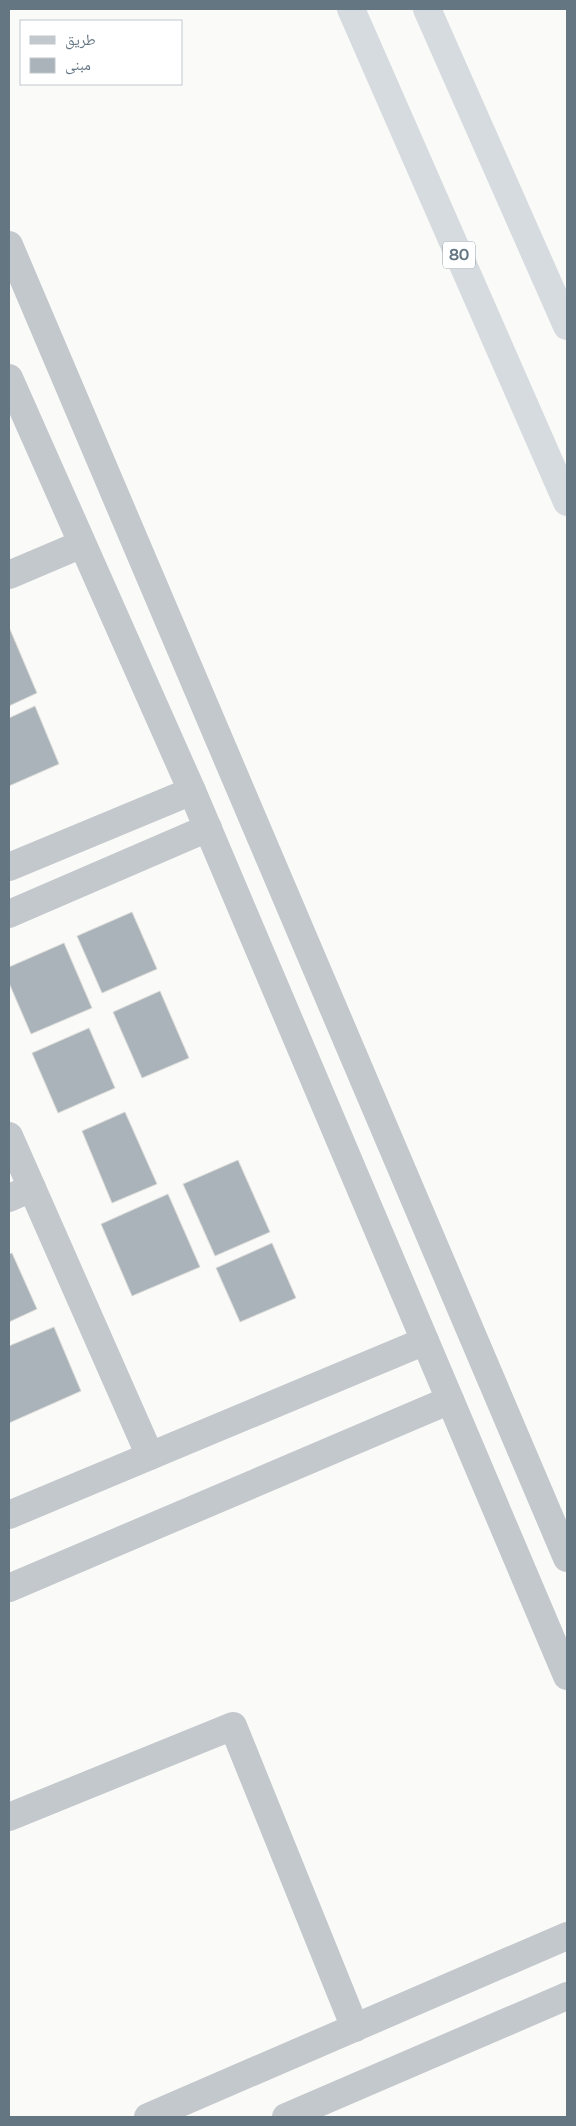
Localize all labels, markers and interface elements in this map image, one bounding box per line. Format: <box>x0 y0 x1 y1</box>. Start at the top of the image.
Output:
legend <box>20 20 182 85</box>
text: طريق <box>65 31 96 50</box>
text: مبنى <box>65 56 91 75</box>
road number: 80 <box>443 242 475 268</box>

